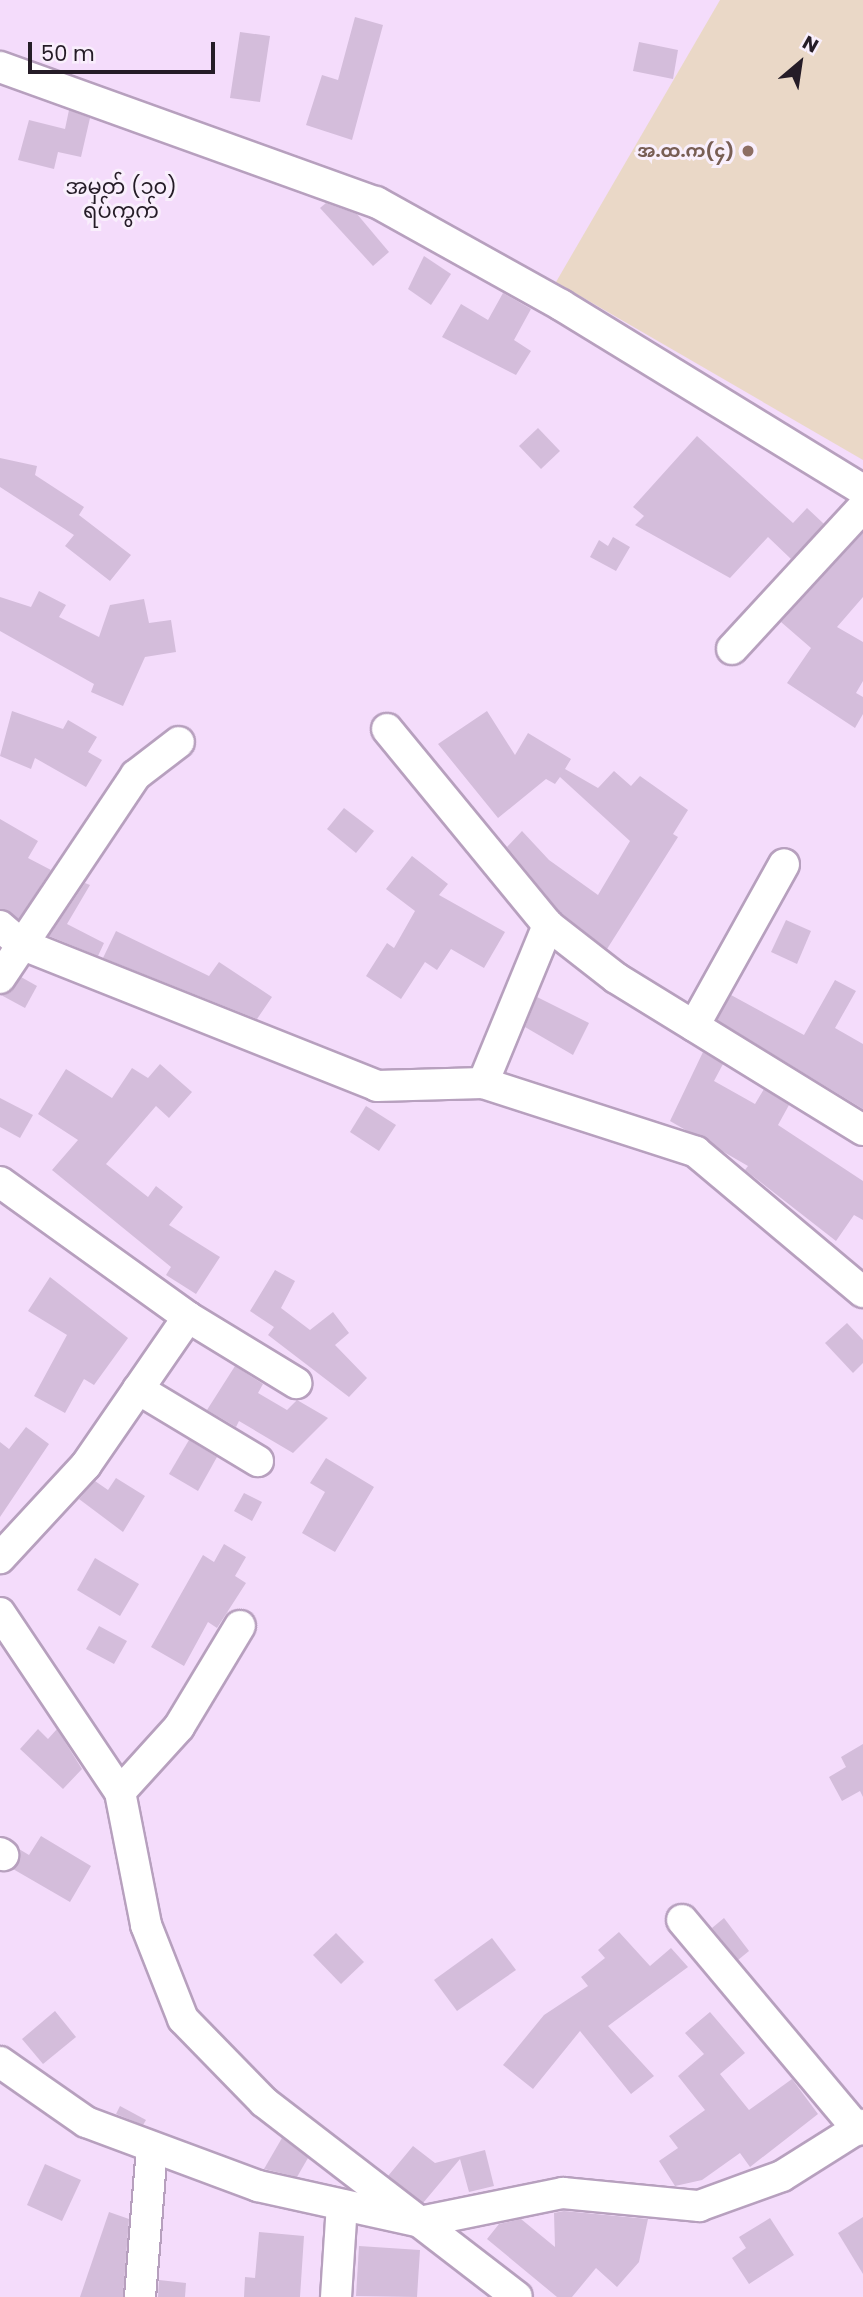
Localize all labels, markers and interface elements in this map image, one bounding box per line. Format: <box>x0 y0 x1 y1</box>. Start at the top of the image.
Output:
scale bar <box>32 28 219 72</box>
north arrow <box>765 28 835 98</box>
text: N <box>798 29 823 59</box>
text: 50 m <box>41 39 95 68</box>
place label: အ.ထ.က(၄) <box>637 140 734 162</box>
marker: အ.ထ.က(၄) <box>740 143 756 159</box>
district label: အမှတ် (၁၀) ရပ်ကွက် <box>65 174 177 224</box>

